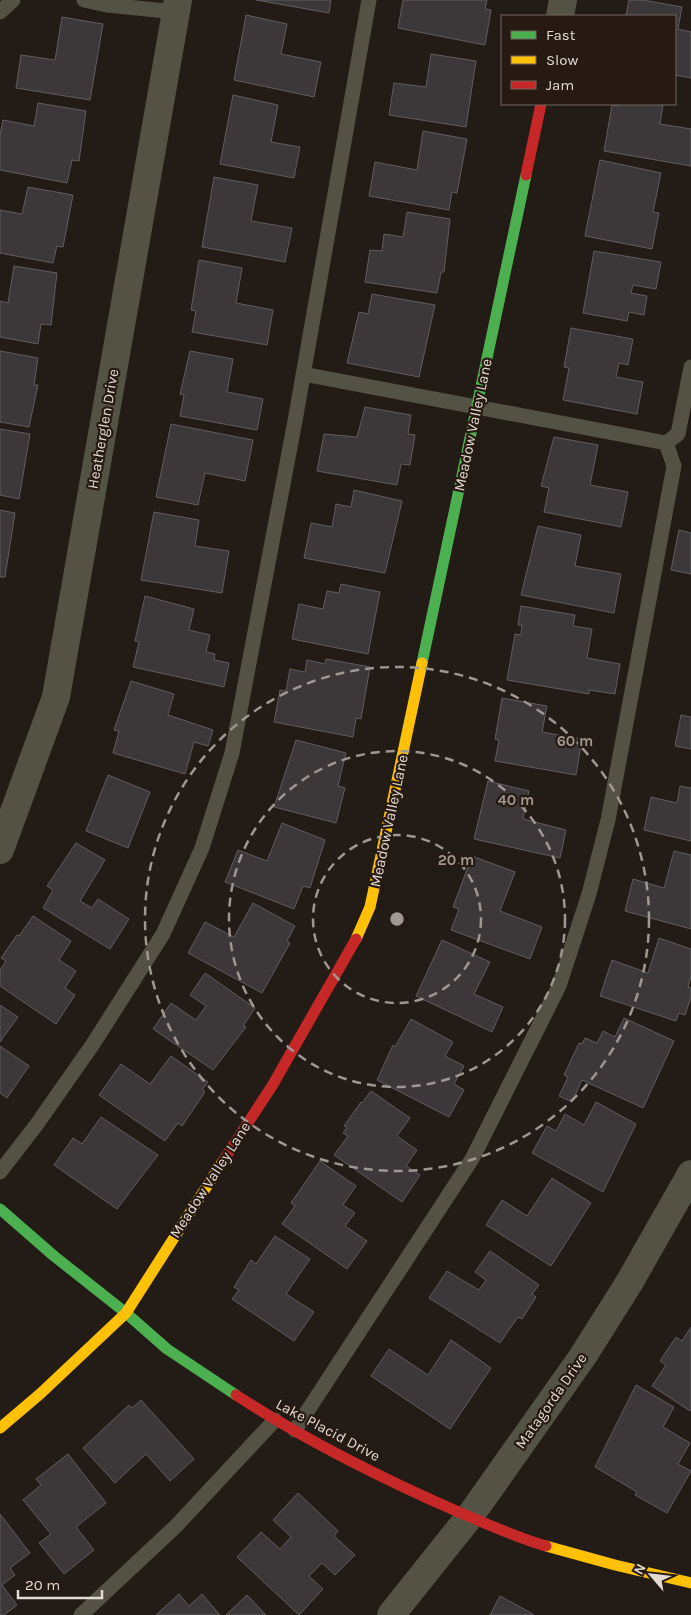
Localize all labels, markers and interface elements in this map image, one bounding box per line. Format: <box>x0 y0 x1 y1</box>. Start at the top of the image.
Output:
legend <box>501 15 676 105</box>
text: Fast <box>546 26 576 44</box>
text: Slow <box>546 51 578 69</box>
text: Jam <box>546 76 574 94</box>
street label: Meadow Valley Lane <box>450 357 496 493</box>
street label: Heatherglen Drive <box>84 368 122 490</box>
text: 60 m <box>557 732 593 750</box>
street label: Meadow Valley Lane <box>366 753 412 889</box>
text: 40 m <box>498 791 534 809</box>
text: 20 m <box>438 851 474 869</box>
centre of rings <box>388 910 406 928</box>
street label: Meadow Valley Lane <box>166 1118 254 1242</box>
street label: Matagorda Drive <box>511 1350 591 1452</box>
street label: Lake Placid Drive <box>273 1395 383 1465</box>
north arrow <box>626 1550 676 1600</box>
text: N <box>630 1561 650 1578</box>
scale bar <box>18 1568 101 1600</box>
text: 20 m <box>25 1576 60 1594</box>

